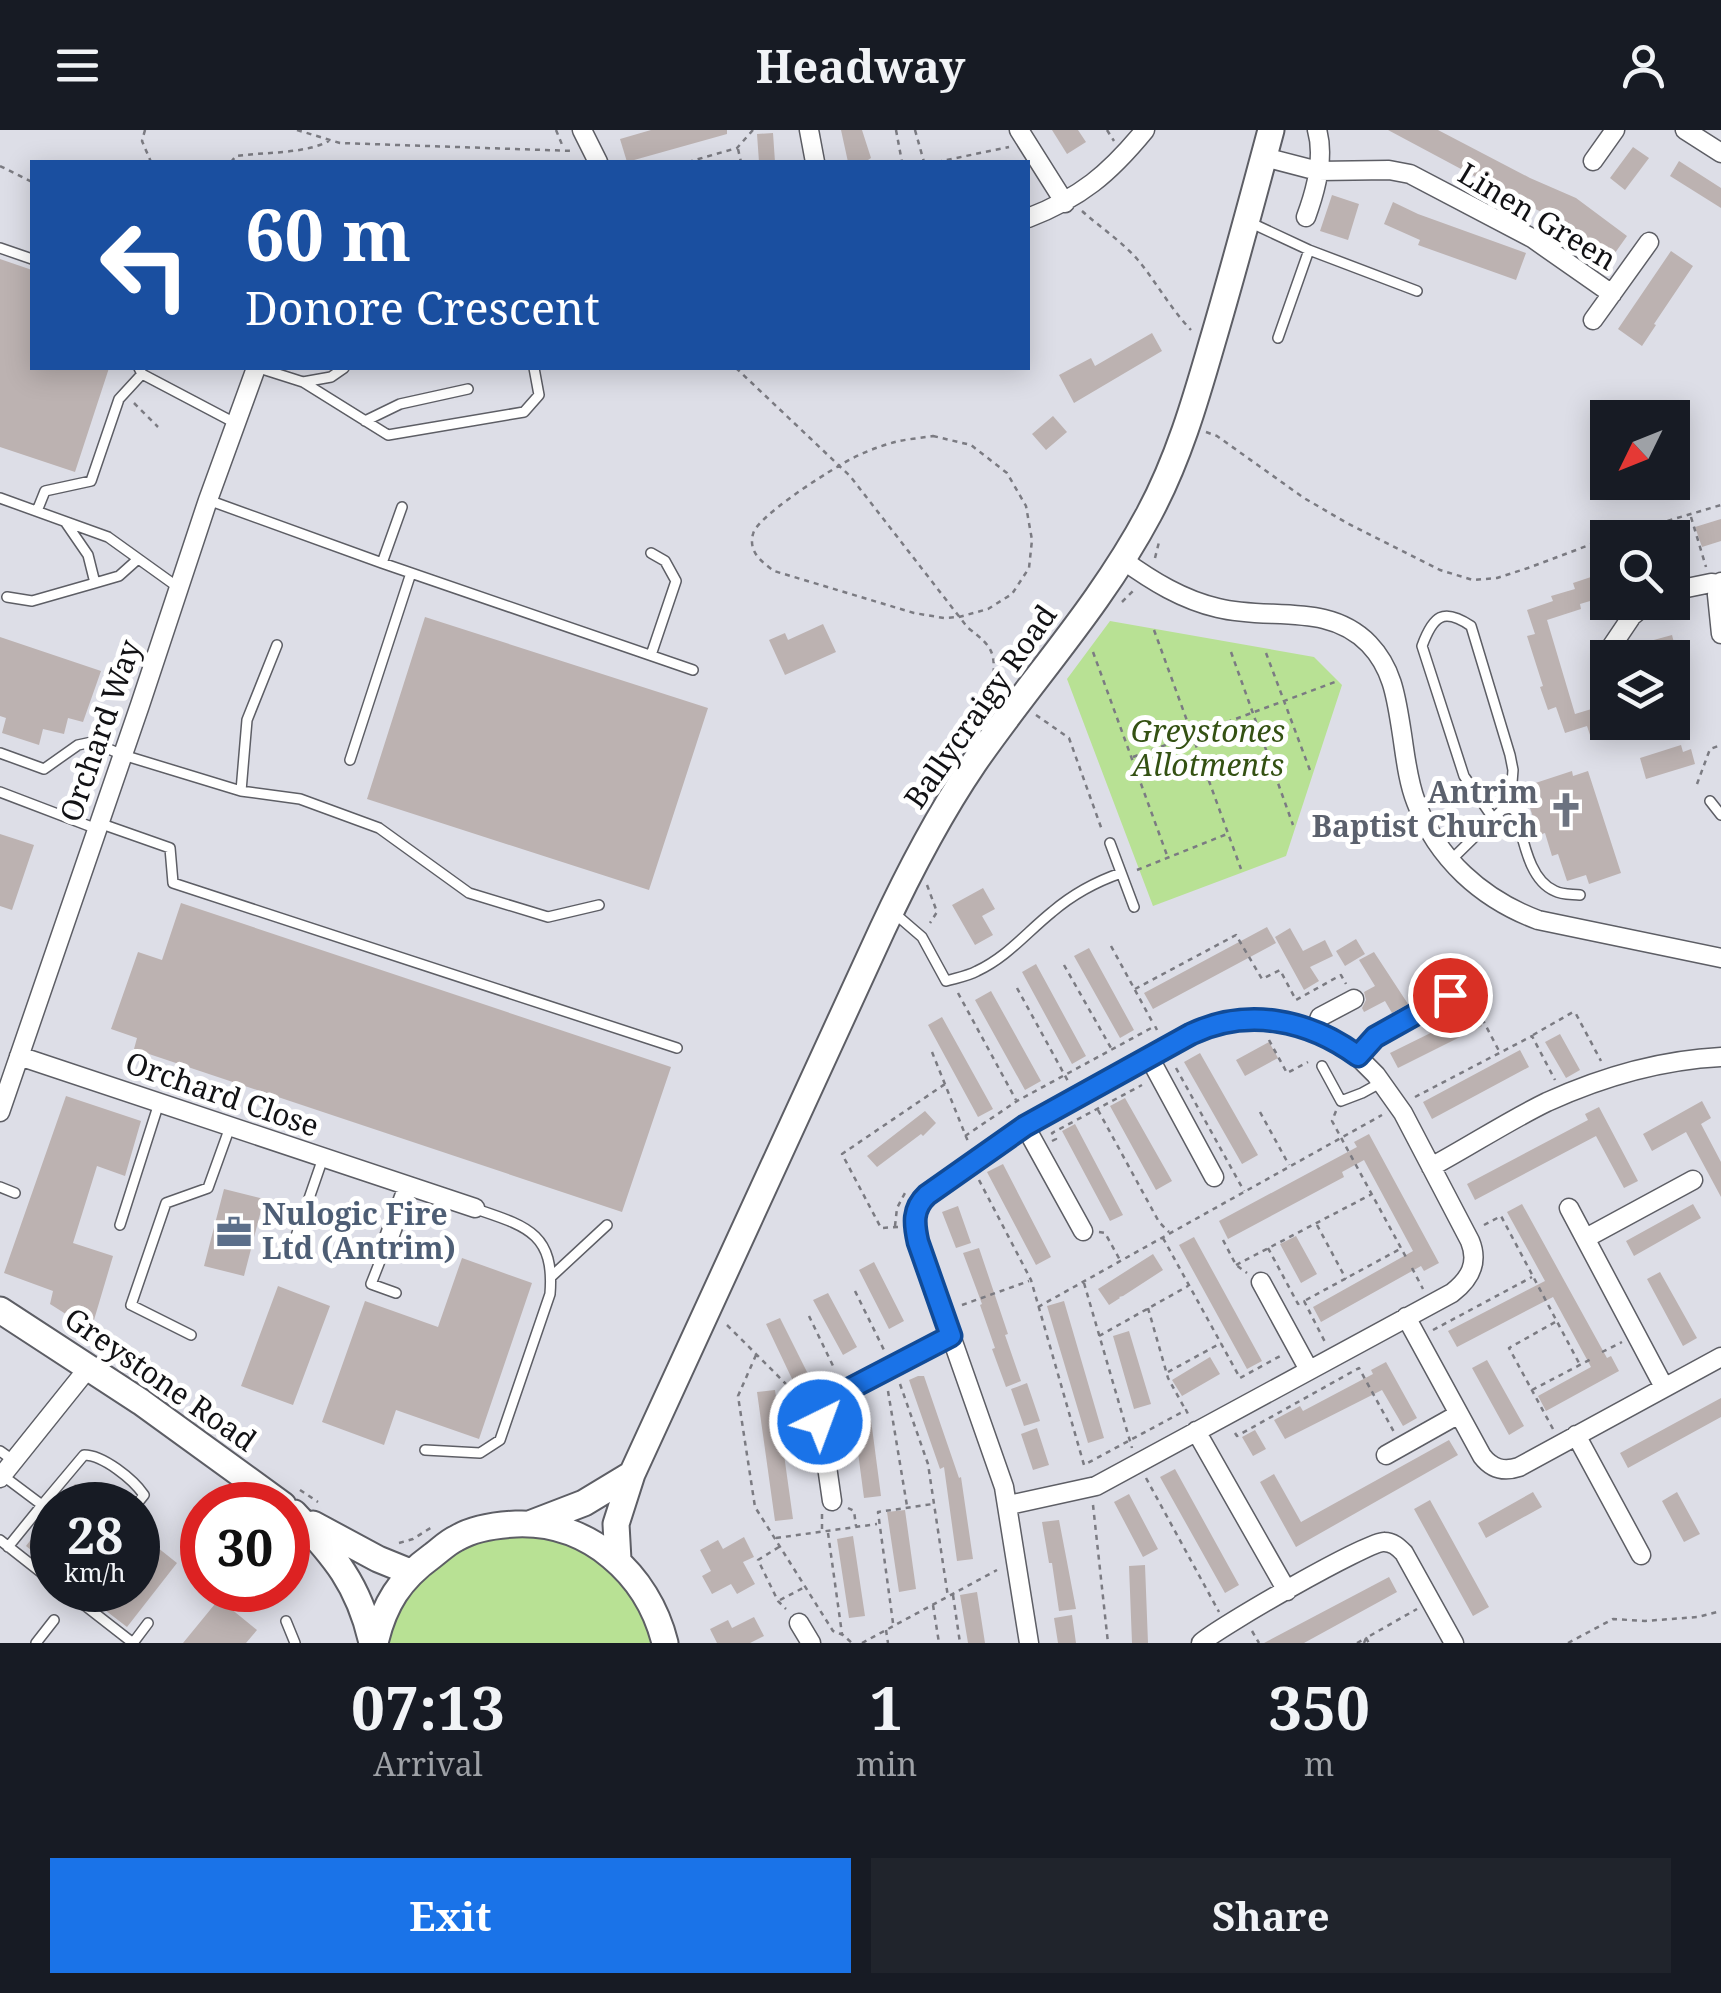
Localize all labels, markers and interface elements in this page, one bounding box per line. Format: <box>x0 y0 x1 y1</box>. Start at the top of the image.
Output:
text: Headway <box>756 35 965 96</box>
icon: menu <box>50 38 105 93</box>
icon: person <box>1616 38 1671 93</box>
street label: Linen Green <box>1451 152 1625 279</box>
text: 60 m <box>245 186 411 282</box>
icon: left <box>80 200 210 330</box>
text: Donore Crescent <box>245 277 600 338</box>
north arrow <box>1590 400 1690 500</box>
map controls <box>1590 400 1690 740</box>
button: search <box>1590 520 1690 620</box>
street label: Ballycraigy Road <box>894 596 1065 816</box>
street label: Orchard Way <box>49 634 150 827</box>
button: layers <box>1590 640 1690 740</box>
park label: Greystones Allotments <box>1130 710 1285 785</box>
place label: Antrim Baptist Church <box>1312 771 1538 846</box>
church icon: Antrim Baptist Church <box>1547 791 1585 829</box>
pin <box>1408 953 1493 1038</box>
icon: arrive <box>1423 968 1478 1023</box>
street label: Orchard Close <box>120 1041 325 1146</box>
place label: Nulogic Fire Ltd (Antrim) <box>262 1193 456 1268</box>
office icon: Nulogic Fire Ltd (Antrim) <box>215 1213 253 1251</box>
street label: Greystone Road <box>57 1297 265 1460</box>
position arrow <box>768 1370 872 1474</box>
speed limit sign: 30 <box>180 1482 310 1612</box>
text: 28 <box>67 1501 123 1569</box>
text: km/h <box>64 1555 126 1589</box>
text: 07:13 <box>351 1666 505 1748</box>
text: 1 <box>870 1666 904 1748</box>
text: 350 <box>1268 1666 1370 1748</box>
text: Arrival <box>373 1742 483 1785</box>
text: min <box>856 1742 917 1785</box>
text: m <box>1304 1742 1334 1785</box>
button: Exit <box>50 1858 851 1973</box>
button: Share <box>871 1858 1671 1973</box>

